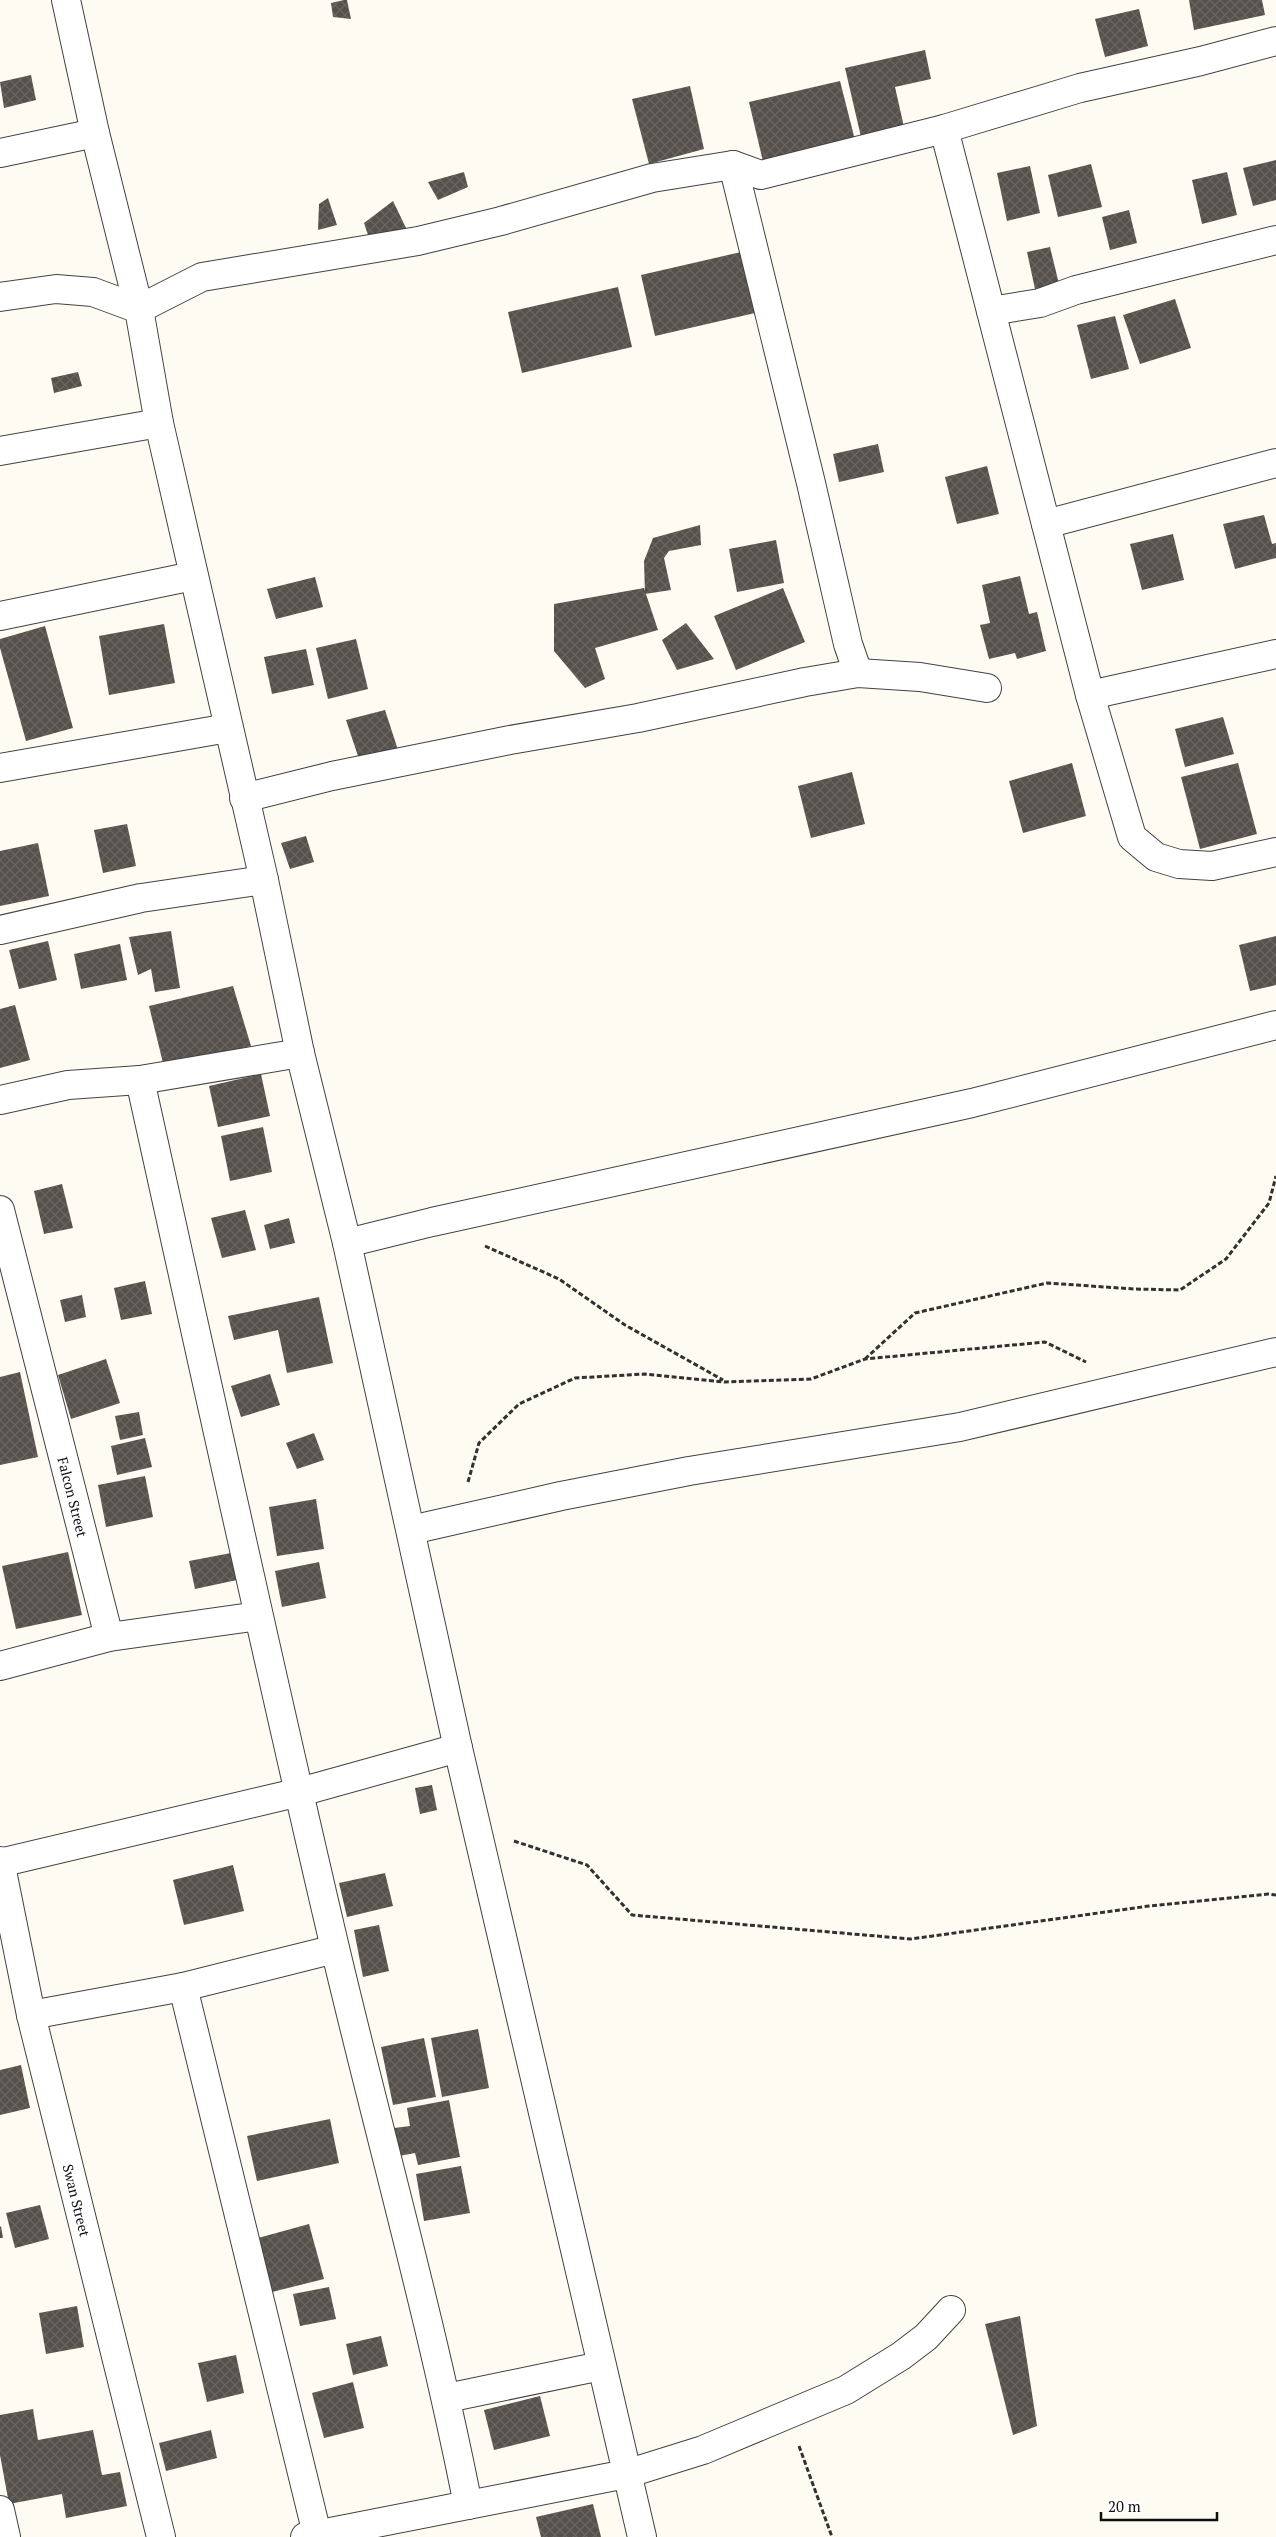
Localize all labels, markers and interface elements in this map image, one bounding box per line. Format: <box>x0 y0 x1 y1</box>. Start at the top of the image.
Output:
street label: Falcon Street <box>54 1455 93 1540</box>
street label: Swan Street <box>59 2162 95 2239</box>
scale bar <box>1101 2490 1217 2522</box>
text: 20 m <box>1108 2496 1141 2516</box>

